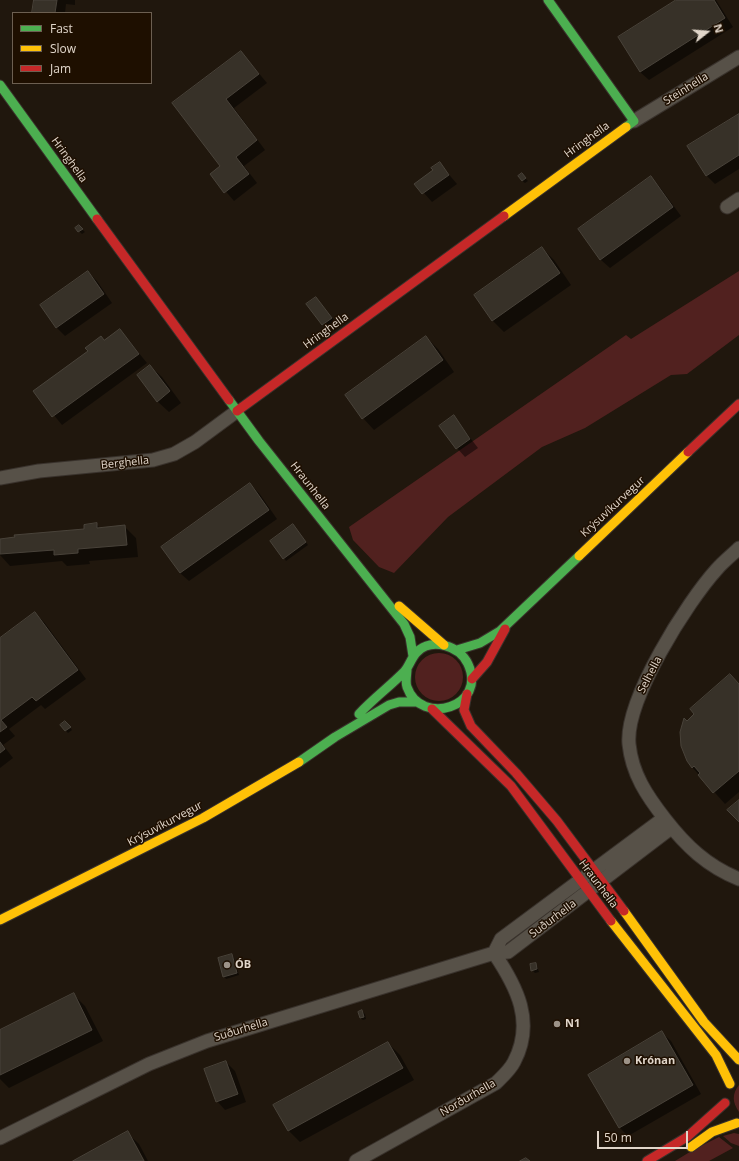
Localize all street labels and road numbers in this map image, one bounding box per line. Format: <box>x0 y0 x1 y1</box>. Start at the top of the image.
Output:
street label: Steinhella <box>661 70 711 108</box>
street label: Hringhella <box>562 119 612 161</box>
street label: Hringhella <box>48 135 90 185</box>
street label: Hringhella <box>301 310 351 352</box>
street label: Berghella <box>100 454 150 472</box>
street label: Hraunhella <box>287 460 333 512</box>
street label: Krýsuvíkurvegur <box>578 474 648 540</box>
street label: Selhella <box>635 654 665 696</box>
street label: Krýsuvíkurvegur <box>125 799 205 849</box>
street label: Hraunhella <box>576 857 620 911</box>
street label: Suðurhella <box>527 897 579 941</box>
street label: Suðurhella <box>213 1016 269 1044</box>
street label: Norðurhella <box>438 1077 498 1119</box>

